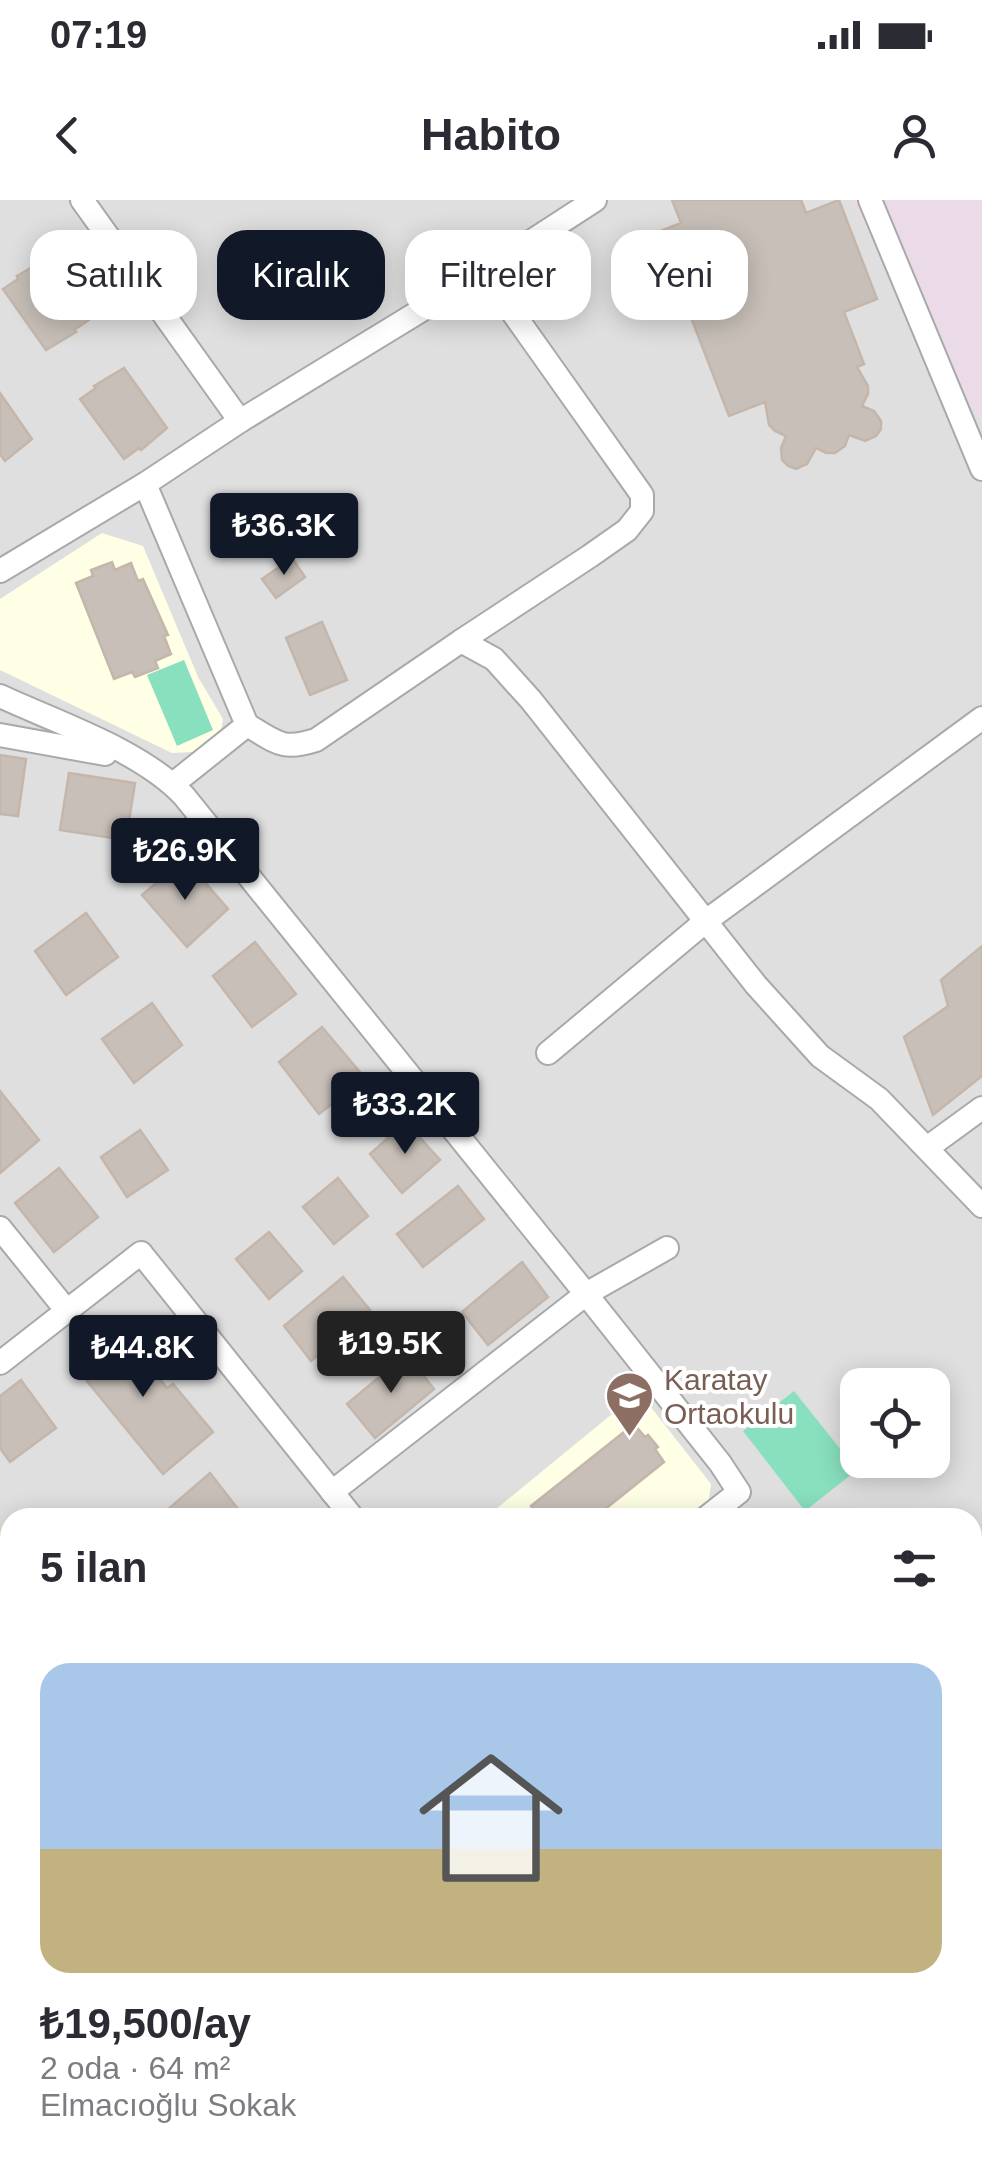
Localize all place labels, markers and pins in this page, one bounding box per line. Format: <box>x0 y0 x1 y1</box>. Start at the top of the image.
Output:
pin: ₺36.3K <box>203 493 365 578</box>
pin: ₺26.9K <box>104 818 266 903</box>
pin: ₺33.2K <box>324 1072 486 1157</box>
pin: ₺19.5K <box>310 1311 472 1396</box>
pin: ₺44.8K <box>62 1315 224 1400</box>
place label: Karatay Ortaokulu <box>664 1363 794 1430</box>
school or university icon: Karatay Ortaokulu <box>603 1370 655 1438</box>

